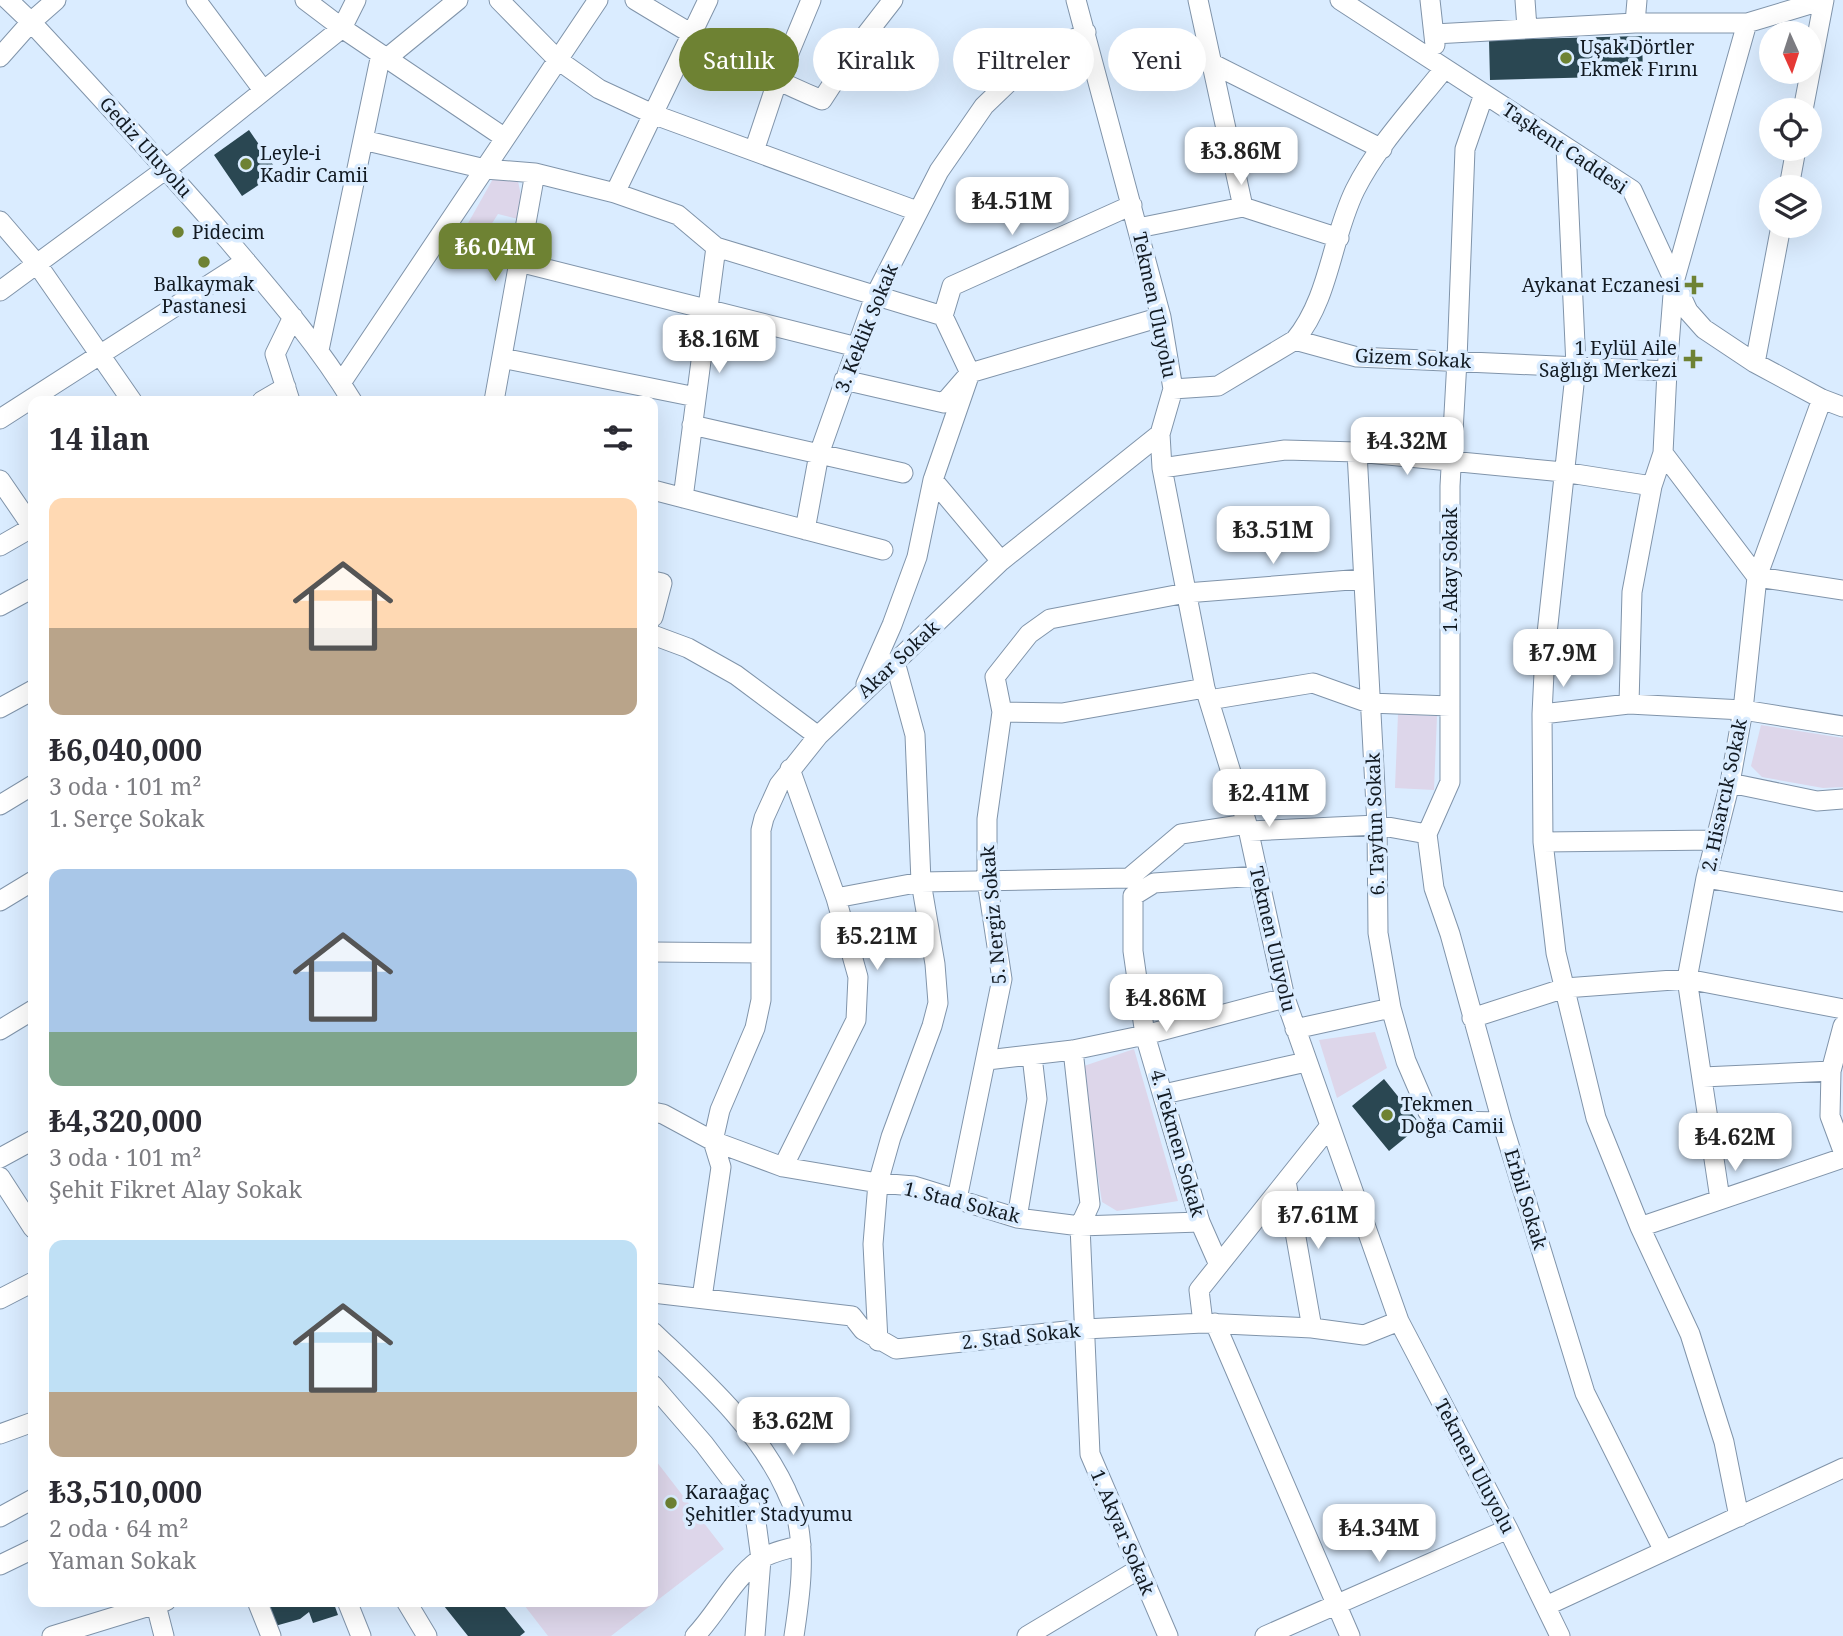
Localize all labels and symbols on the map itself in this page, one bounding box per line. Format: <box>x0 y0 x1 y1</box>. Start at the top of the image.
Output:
north arrow <box>1759 21 1822 84</box>
place label: Uşak Dörtler Ekmek Fırını <box>1580 34 1698 82</box>
marker: Uşak Dörtler Ekmek Fırını <box>1558 50 1574 66</box>
street label: Gediz Uluyolu <box>94 91 198 203</box>
street label: Taşkent Caddesi <box>1497 97 1633 199</box>
pin: ₺3.86M <box>1184 128 1298 187</box>
place label: Leyle-i Kadir Camii <box>260 140 368 188</box>
marker: Leyle-i Kadir Camii <box>238 156 254 172</box>
pin: ₺4.51M <box>955 177 1069 237</box>
place label: Pidecim <box>192 219 265 245</box>
marker: Pidecim <box>170 224 186 240</box>
pin: ₺6.04M <box>438 224 552 283</box>
street label: Tekmen Uluyolu <box>1127 230 1183 380</box>
marker: Balkaymak Pastanesi <box>196 254 212 270</box>
street label: 3. Keklik Sokak <box>828 259 904 396</box>
place label: Balkaymak Pastanesi <box>154 271 255 319</box>
place label: Aykanat Eczanesi <box>1522 272 1680 298</box>
marker: Aykanat Eczanesi <box>1686 277 1702 293</box>
pin: ₺8.16M <box>662 316 776 375</box>
place label: 1 Eylül Aile Sağlığı Merkezi <box>1539 335 1677 383</box>
street label: Gizem Sokak <box>1354 342 1473 374</box>
marker: 1 Eylül Aile Sağlığı Merkezi <box>1683 349 1703 369</box>
pin: ₺4.32M <box>1350 418 1464 477</box>
pin: ₺3.51M <box>1216 506 1330 566</box>
street label: 1. Akay Sokak <box>1437 507 1463 633</box>
street label: Akar Sokak <box>851 614 945 704</box>
pin: ₺7.9M <box>1514 630 1612 689</box>
street label: 2. Hisarcık Sokak <box>1695 715 1753 874</box>
street label: 6. Tayfun Sokak <box>1359 751 1390 896</box>
pin: ₺2.41M <box>1212 770 1326 829</box>
street label: 5. Nergiz Sokak <box>974 844 1012 985</box>
street label: Tekmen Uluyolu <box>1244 864 1302 1014</box>
pin: ₺5.21M <box>820 912 934 972</box>
pin: ₺4.86M <box>1109 974 1223 1034</box>
street label: 4. Tekmen Sokak <box>1145 1066 1212 1220</box>
place label: Tekmen Doğa Camii <box>1401 1091 1504 1139</box>
marker: Tekmen Doğa Camii <box>1379 1107 1395 1123</box>
pin: ₺4.62M <box>1678 1114 1792 1173</box>
street label: Erbil Sokak <box>1498 1146 1554 1253</box>
street label: 1. Stad Sokak <box>901 1175 1024 1229</box>
pin: ₺7.61M <box>1261 1192 1375 1251</box>
street label: 2. Stad Sokak <box>961 1317 1082 1355</box>
street label: Tekmen Uluyolu <box>1429 1394 1521 1538</box>
pin: ₺3.62M <box>736 1398 850 1457</box>
street label: 1. Akyar Sokak <box>1085 1465 1162 1600</box>
place label: Karaağaç Şehitler Stadyumu <box>685 1479 853 1527</box>
marker: Karaağaç Şehitler Stadyumu <box>663 1495 679 1511</box>
pin: ₺4.34M <box>1322 1504 1436 1564</box>

